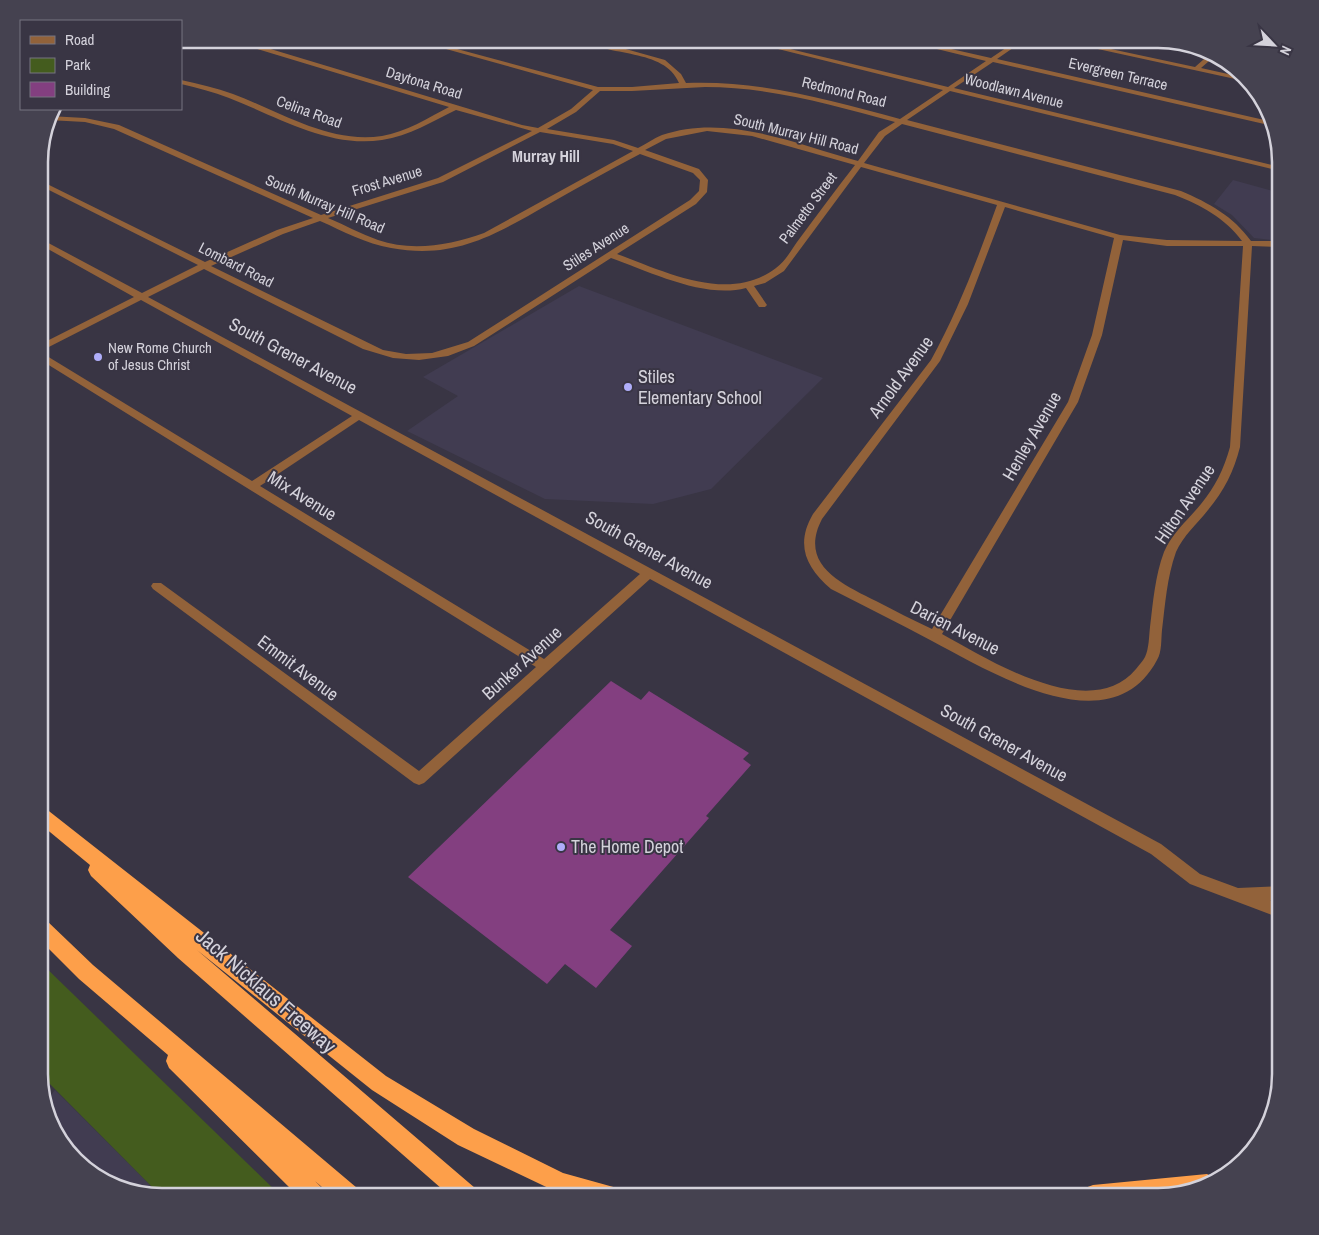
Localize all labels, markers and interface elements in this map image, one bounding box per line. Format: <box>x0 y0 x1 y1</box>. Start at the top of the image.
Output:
legend <box>20 20 182 110</box>
north arrow <box>1249 20 1299 70</box>
text: Road <box>65 29 94 50</box>
text: N <box>1276 43 1296 58</box>
street label: Evergreen Terrace <box>1067 52 1170 95</box>
text: Park <box>65 54 91 75</box>
street label: Daytona Road <box>383 61 465 104</box>
street label: Woodlawn Avenue <box>962 68 1066 113</box>
street label: Redmond Road <box>800 71 888 112</box>
text: Building <box>65 79 110 100</box>
street label: Celina Road <box>273 90 345 133</box>
street label: South Murray Hill Road <box>732 108 861 159</box>
district label: Murray Hill <box>512 145 580 167</box>
street label: Frost Avenue <box>349 160 425 201</box>
street label: Palmetto Street <box>774 167 842 248</box>
street label: South Murray Hill Road <box>262 169 388 238</box>
street label: Stiles Avenue <box>559 217 633 276</box>
street label: Lombard Road <box>195 237 277 292</box>
street label: South Grener Avenue <box>225 311 362 400</box>
street label: Arnold Avenue <box>862 331 939 424</box>
place label: New Rome Church of Jesus Christ <box>108 337 212 375</box>
marker: New Rome Church of Jesus Christ <box>92 351 104 363</box>
place label: Stiles Elementary School <box>638 364 762 410</box>
marker: Stiles Elementary School <box>622 381 634 393</box>
street label: Henley Avenue <box>996 387 1067 485</box>
street label: Hilton Avenue <box>1149 459 1221 549</box>
street label: Mix Avenue <box>263 465 341 527</box>
street label: South Grener Avenue <box>581 504 717 595</box>
street label: Darien Avenue <box>906 594 1004 661</box>
street label: Bunker Avenue <box>476 620 567 705</box>
street label: Emmit Avenue <box>253 629 344 706</box>
street label: South Grener Avenue <box>936 697 1072 788</box>
place label: The Home Depot <box>571 834 683 859</box>
marker: The Home Depot <box>555 841 567 853</box>
street label: Jack Nicklaus Freeway <box>190 922 343 1060</box>

